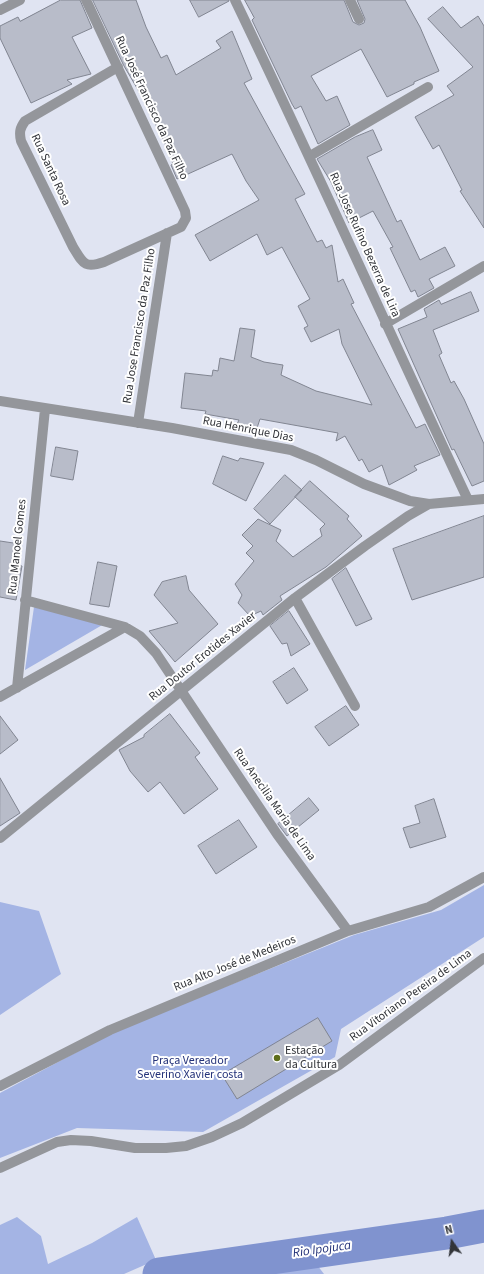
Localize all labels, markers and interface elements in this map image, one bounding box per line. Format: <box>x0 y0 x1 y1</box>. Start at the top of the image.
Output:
street label: Rua José Francisco da Paz Filho <box>111 34 191 182</box>
street label: Rua Santa Rosa <box>27 132 73 208</box>
street label: Rua Jose Rufino Bezerra de Lira <box>326 170 402 320</box>
street label: Rua Jose Francisco da Paz Filho <box>121 247 159 405</box>
street label: Rua Henrique Dias <box>201 414 295 446</box>
street label: Rua Manoel Gomes <box>6 499 30 595</box>
street label: Rua Doutor Erotides Xavier <box>147 609 259 705</box>
street label: Rua Anecìlia Maria de Lima <box>230 746 318 864</box>
street label: Rua Alto José de Medeiros <box>172 933 298 995</box>
street label: Rua Vitoriano Pereira de Lima <box>347 947 475 1045</box>
place label: Estação da Cultura <box>285 1044 337 1072</box>
marker: Estação da Cultura <box>272 1053 282 1063</box>
park label: Praça Vereador Severino Xavier costa <box>137 1054 243 1082</box>
north arrow <box>432 1222 472 1262</box>
text: N <box>444 1222 454 1238</box>
water label: Rio Ipojuca <box>292 1238 352 1262</box>

